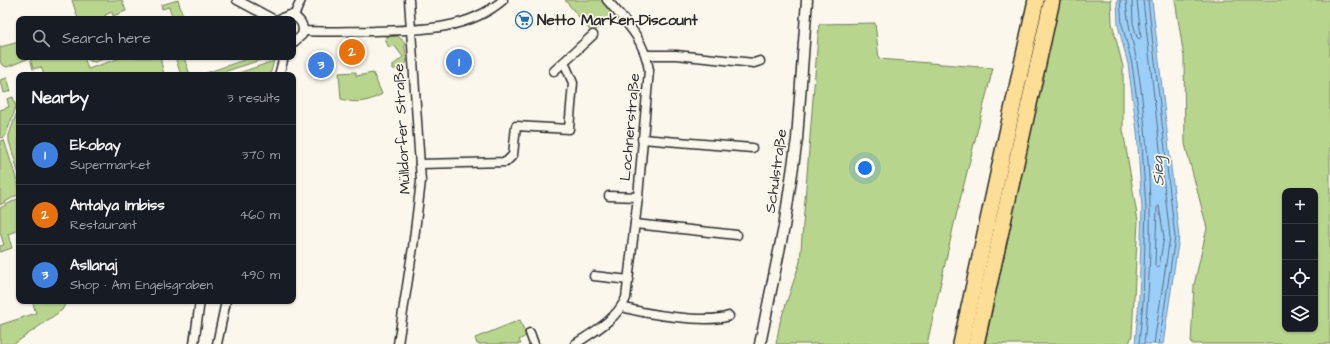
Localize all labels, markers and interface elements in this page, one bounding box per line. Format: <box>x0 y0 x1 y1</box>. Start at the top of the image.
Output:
supermarket icon: Netto Marken-Discount <box>514 10 534 30</box>
place label: Netto Marken-Discount <box>537 10 698 31</box>
search box <box>16 16 296 60</box>
icon: search <box>30 27 52 49</box>
text: Search here <box>62 28 151 49</box>
pin: 2 <box>339 37 365 67</box>
pin: 1 <box>446 47 472 77</box>
pin: 3 <box>308 50 334 80</box>
street label: Mülldorfer Straße <box>388 63 416 195</box>
street label: Lochnerstraße <box>615 72 645 182</box>
text: Nearby <box>32 86 89 110</box>
text: 3 results <box>227 89 280 107</box>
street label: Schulstraße <box>760 128 792 214</box>
text: Ekobay <box>70 135 121 156</box>
text: 1 <box>44 146 46 164</box>
text: 370 m <box>242 146 280 164</box>
water label: Sieg <box>1146 154 1171 186</box>
text: Supermarket <box>70 156 151 174</box>
your location <box>855 158 875 178</box>
map controls <box>1282 188 1318 332</box>
button: + <box>1282 188 1318 224</box>
text: Antalya Imbiss <box>70 195 165 216</box>
text: 2 <box>41 206 49 224</box>
text: 460 m <box>239 206 280 224</box>
text: Restaurant <box>70 216 137 234</box>
button: − <box>1282 224 1318 260</box>
text: Asllanaj <box>70 255 117 276</box>
button: locate <box>1282 260 1318 296</box>
text: 3 <box>42 266 48 284</box>
text: 490 m <box>240 266 280 284</box>
text: Shop · Am Engelsgraben <box>70 276 213 294</box>
button: layers <box>1282 296 1318 332</box>

